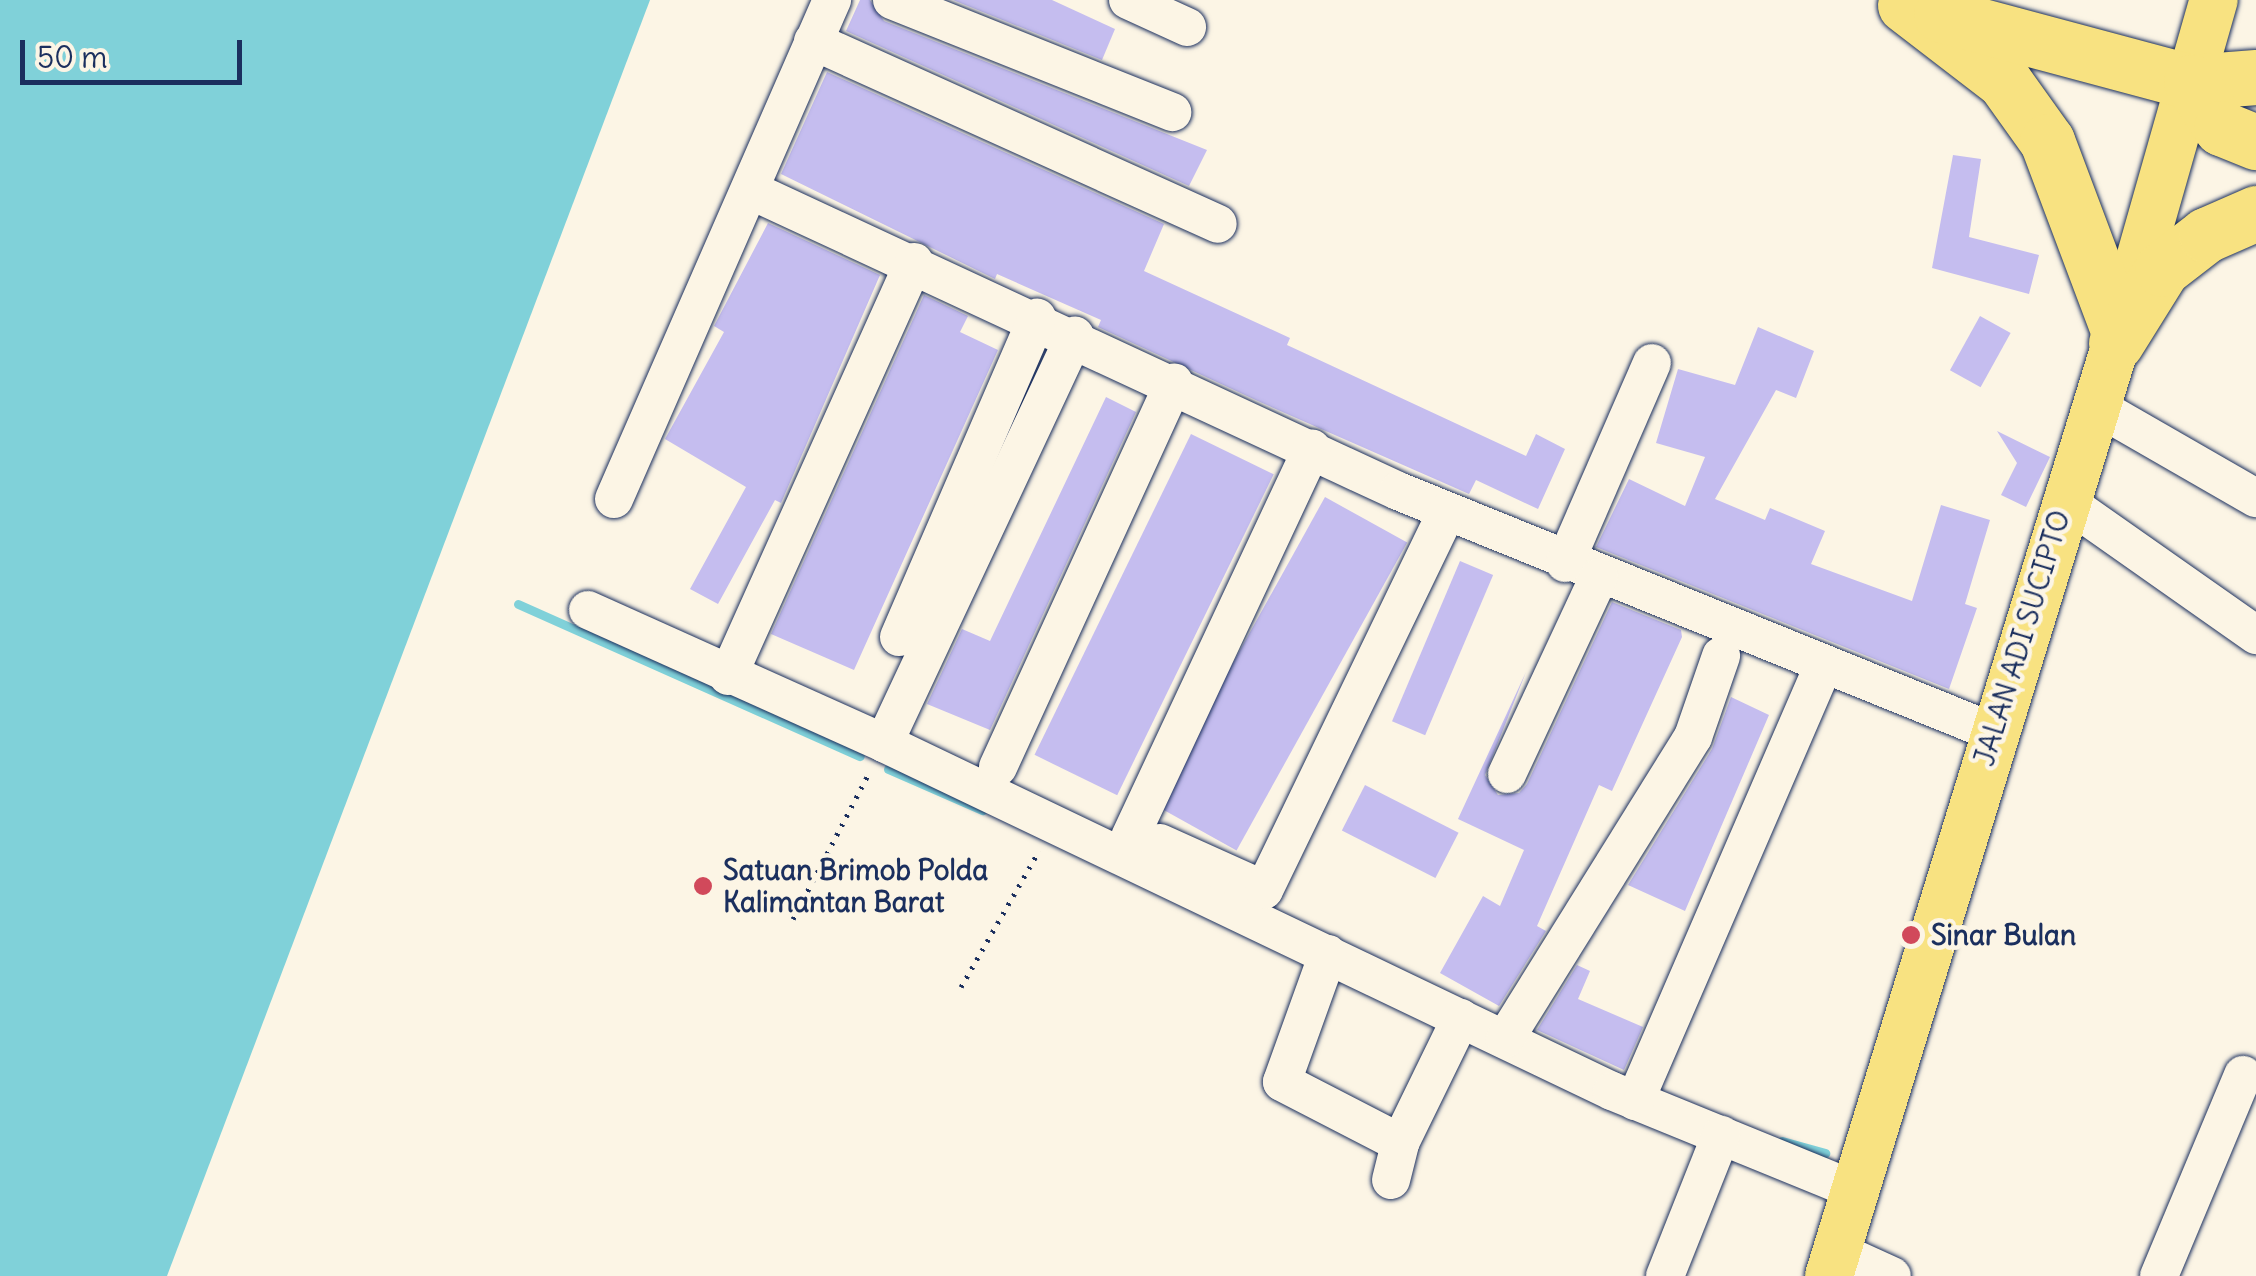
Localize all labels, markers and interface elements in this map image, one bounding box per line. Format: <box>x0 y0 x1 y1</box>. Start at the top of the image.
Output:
scale bar <box>25 20 248 82</box>
text: 50 m <box>37 38 107 76</box>
street label: JALAN ADI SUCIPTO <box>1967 506 2077 770</box>
place label: Satuan Brimob Polda Kalimantan Barat <box>723 853 988 919</box>
marker: Satuan Brimob Polda Kalimantan Barat <box>692 875 714 897</box>
place label: Sinar Bulan <box>1931 918 2076 952</box>
marker: Sinar Bulan <box>1900 924 1922 946</box>

